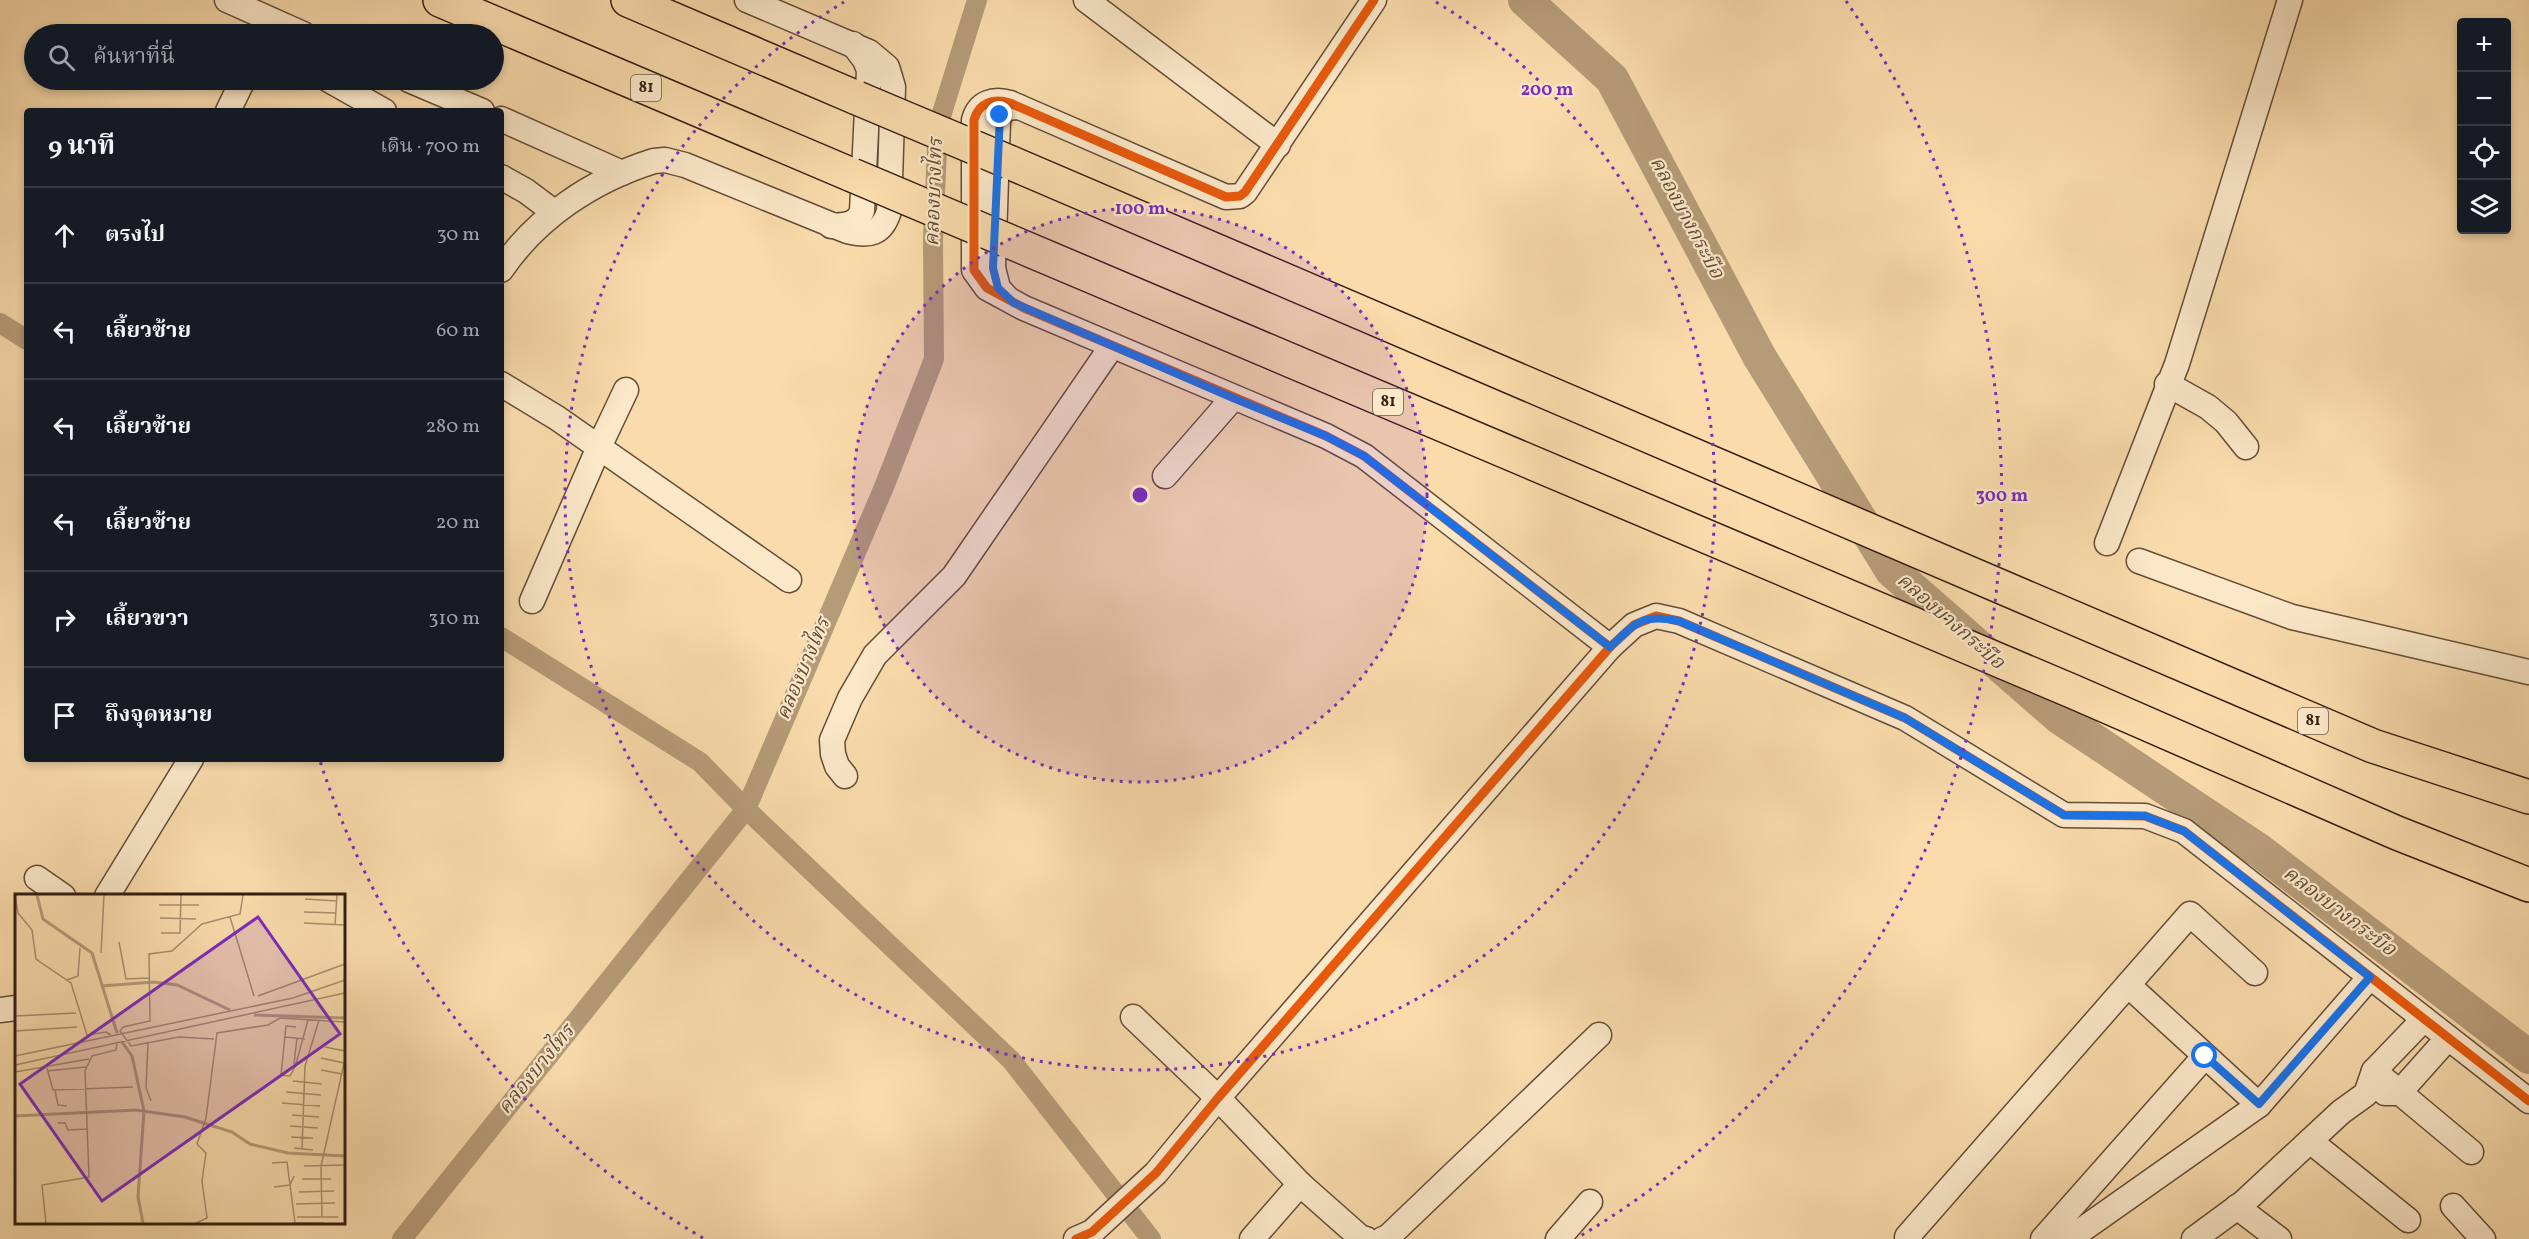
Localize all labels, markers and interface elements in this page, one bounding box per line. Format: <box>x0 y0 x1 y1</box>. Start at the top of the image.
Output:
map controls <box>2457 18 2511 234</box>
button: + <box>2457 18 2511 72</box>
search box <box>24 24 504 90</box>
icon: search <box>45 41 78 74</box>
text: ค้นหาที่นี่ <box>93 42 175 73</box>
button: − <box>2457 72 2511 126</box>
road number: 81 <box>631 75 661 101</box>
text: 200 m <box>1521 78 1573 103</box>
route end <box>986 101 1012 127</box>
button: locate <box>2457 126 2511 180</box>
text: 9 นาที <box>48 129 115 165</box>
text: เดิน · 700 m <box>380 133 480 161</box>
water label: คลองบางไทร <box>917 135 951 247</box>
water label: คลองบางกระบือ <box>1642 152 1731 285</box>
button: layers <box>2457 180 2511 234</box>
text: 100 m <box>1115 197 1165 222</box>
icon: ahead <box>48 219 81 252</box>
text: ตรงไป <box>105 220 165 251</box>
text: 30 m <box>436 221 480 249</box>
icon: left <box>48 315 81 348</box>
text: เลี้ยวซ้าย <box>105 316 191 347</box>
text: 60 m <box>436 317 480 345</box>
road number: 81 <box>1373 389 1403 415</box>
icon: left <box>48 411 81 444</box>
text: เลี้ยวซ้าย <box>105 412 191 443</box>
text: 280 m <box>425 413 480 441</box>
text: 300 m <box>1976 484 2028 509</box>
centre of rings <box>1130 485 1150 505</box>
icon: left <box>48 507 81 540</box>
text: เลี้ยวซ้าย <box>105 508 191 539</box>
text: 20 m <box>436 509 480 537</box>
water label: คลองบางกระบือ <box>1890 567 2011 678</box>
icon: right <box>48 603 81 636</box>
text: เลี้ยวขวา <box>105 604 189 635</box>
text: 310 m <box>428 605 480 633</box>
water label: คลองบางไทร <box>768 611 839 724</box>
icon: arrive <box>48 699 81 732</box>
text: ถึงจุดหมาย <box>105 700 212 731</box>
road number: 81 <box>2298 708 2328 734</box>
water label: คลองบางกระบือ <box>2277 860 2402 964</box>
inset map <box>15 894 345 1224</box>
water label: คลองบางไทร <box>490 1016 583 1121</box>
route start <box>2191 1042 2217 1068</box>

